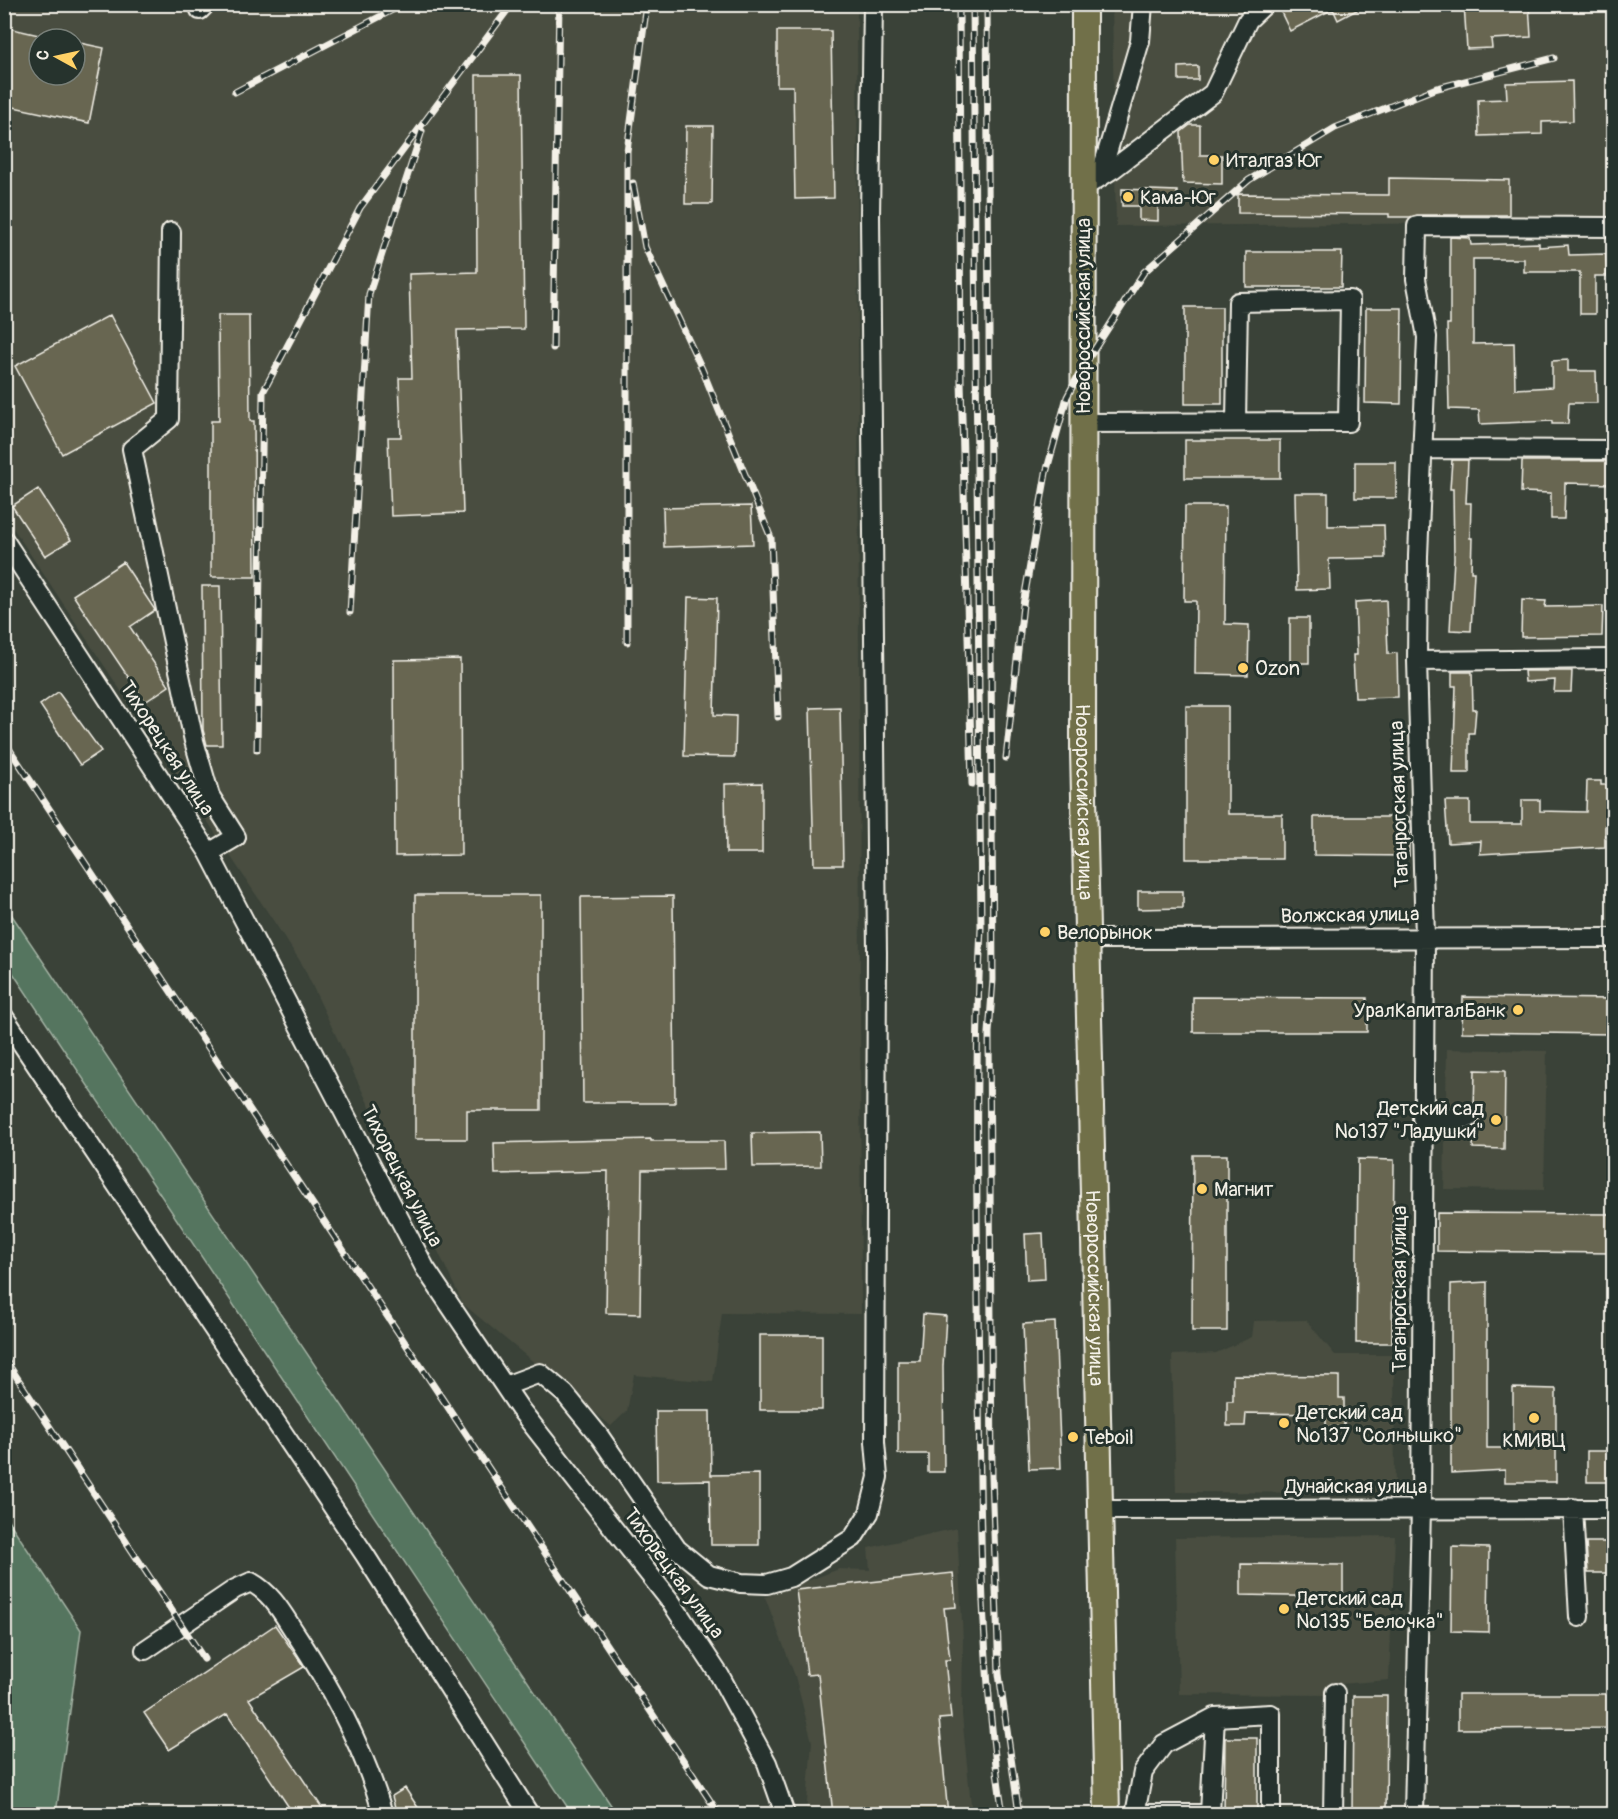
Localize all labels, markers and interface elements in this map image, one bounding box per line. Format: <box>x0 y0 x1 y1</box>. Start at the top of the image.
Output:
north arrow <box>27 27 87 87</box>
text: С <box>33 49 54 61</box>
place label: Италгаз Юг <box>1226 148 1322 173</box>
marker: Италгаз Юг <box>1207 153 1221 167</box>
place label: Кама-Юг <box>1140 185 1216 210</box>
marker: Кама-Юг <box>1121 190 1135 204</box>
street label: Новороссийская улица <box>1071 218 1096 414</box>
place label: Ozon <box>1255 656 1300 681</box>
marker: Ozon <box>1236 661 1250 675</box>
street label: Тихорецкая улица <box>114 676 220 820</box>
street label: Новороссийская улица <box>1070 704 1099 900</box>
street label: Таганрогская улица <box>1384 720 1414 888</box>
street label: Волжская улица <box>1280 901 1420 929</box>
place label: Велорынок <box>1057 920 1153 945</box>
marker: Велорынок <box>1038 925 1052 939</box>
place label: УралКапиталБанк <box>1353 998 1506 1023</box>
marker: УралКапиталБанк <box>1511 1003 1525 1017</box>
place label: Детский сад №137 "Ладушки" <box>1334 1096 1484 1144</box>
street label: Тихорецкая улица <box>356 1101 448 1251</box>
marker: Детский сад №137 "Ладушки" <box>1489 1113 1503 1127</box>
place label: Магнит <box>1214 1177 1273 1202</box>
marker: Магнит <box>1195 1182 1209 1196</box>
street label: Новороссийская улица <box>1080 1189 1110 1386</box>
street label: Таганрогская улица <box>1387 1206 1412 1372</box>
place label: Детский сад №137 "Солнышко" <box>1295 1400 1462 1448</box>
marker: КМИВЦ <box>1527 1411 1541 1425</box>
marker: Детский сад №137 "Солнышко" <box>1277 1416 1291 1430</box>
place label: Teboil <box>1085 1425 1134 1450</box>
place label: КМИВЦ <box>1502 1428 1566 1453</box>
marker: Teboil <box>1066 1430 1080 1444</box>
street label: Дунайская улица <box>1284 1474 1427 1499</box>
street label: Тихорецкая улица <box>618 1503 730 1643</box>
place label: Детский сад №135 "Белочка" <box>1295 1586 1444 1634</box>
marker: Детский сад №135 "Белочка" <box>1277 1602 1291 1616</box>

